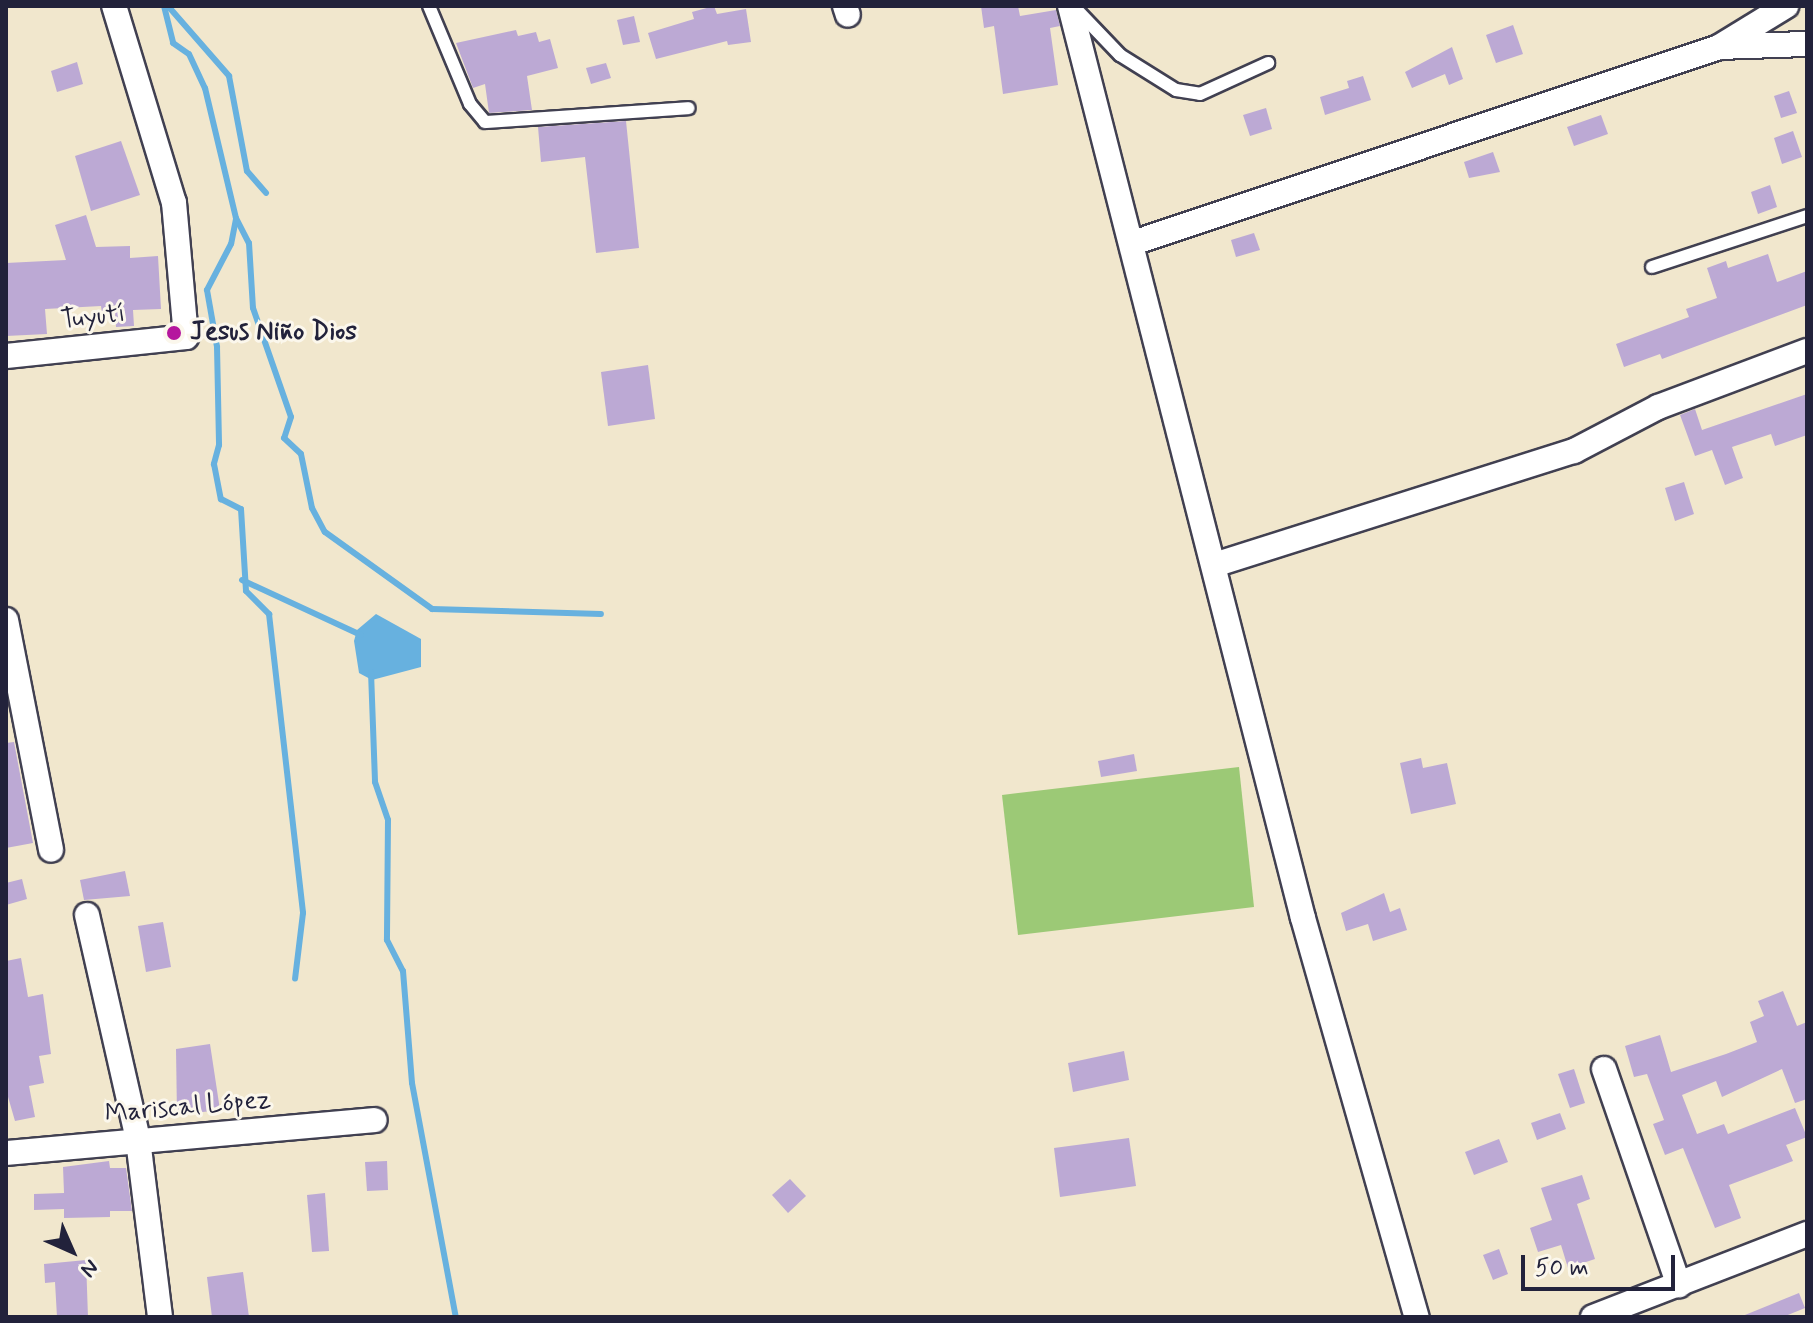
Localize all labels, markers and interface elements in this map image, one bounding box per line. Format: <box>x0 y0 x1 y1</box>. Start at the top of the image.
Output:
street label: Tuyutí <box>59 299 127 337</box>
place label: Jesus Niño Dios <box>190 317 357 349</box>
marker: Jesus Niño Dios <box>165 324 183 342</box>
street label: Mariscal López <box>103 1085 273 1131</box>
north arrow <box>32 1211 112 1291</box>
scale bar <box>1525 1239 1679 1289</box>
text: N <box>74 1253 104 1283</box>
text: 50 m <box>1535 1253 1589 1284</box>

